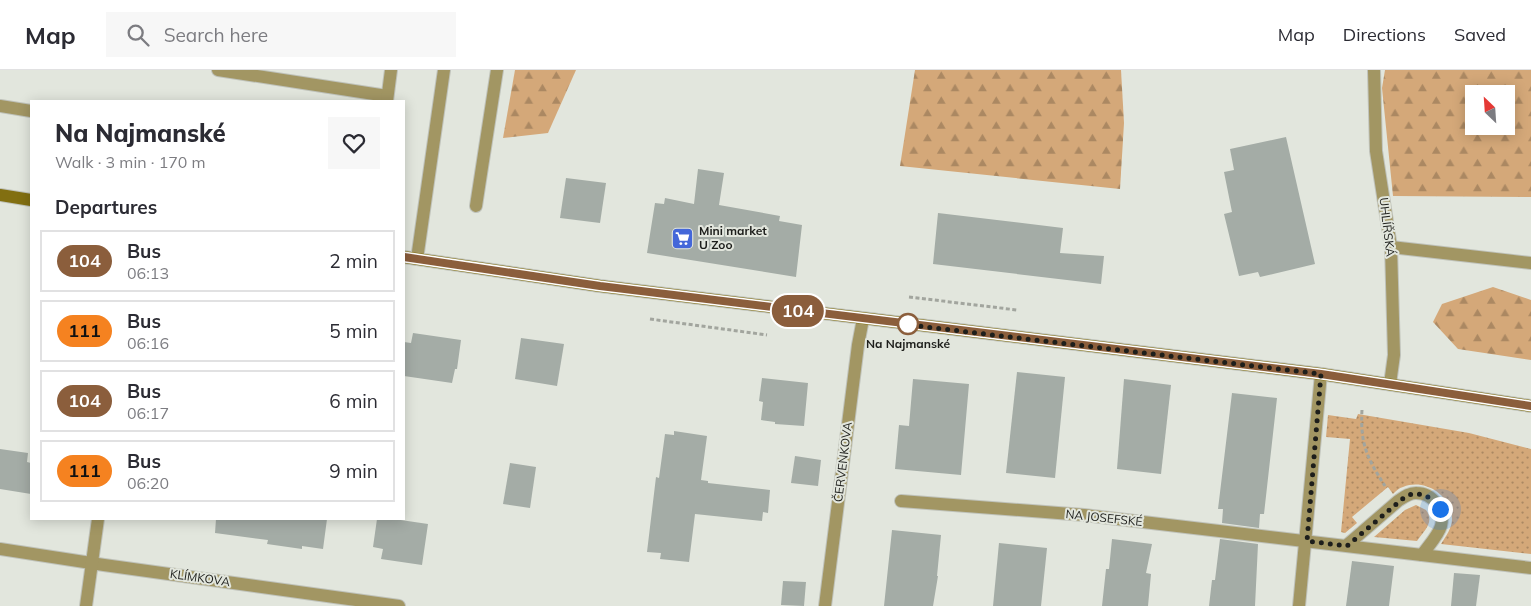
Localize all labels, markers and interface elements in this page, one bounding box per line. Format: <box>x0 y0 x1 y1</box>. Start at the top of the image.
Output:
search box <box>106 12 456 57</box>
text: Map <box>25 20 76 50</box>
icon: search <box>124 21 152 49</box>
text: Search here <box>164 23 268 47</box>
text: Map <box>1278 23 1315 46</box>
text: Directions <box>1343 23 1426 46</box>
text: Saved <box>1454 23 1506 46</box>
north arrow <box>1465 85 1515 135</box>
map controls <box>1465 85 1515 135</box>
button: heart <box>328 117 380 169</box>
text: Na Najmanské <box>55 118 226 148</box>
text: Walk · 3 min · 170 m <box>55 152 206 172</box>
text: Departures <box>55 195 157 219</box>
street label: UHLÍŘSKÁ <box>1376 197 1399 258</box>
place label: Mini market U Zoo <box>699 223 767 252</box>
supermarket icon: Mini market U Zoo <box>671 226 695 250</box>
text: Bus <box>127 239 161 263</box>
text: 104 <box>68 249 101 272</box>
text: 2 min <box>329 249 378 273</box>
text: 06:13 <box>127 263 169 283</box>
line badge: 104 <box>769 295 827 327</box>
text: 104 <box>782 299 814 322</box>
text: Bus <box>127 309 161 333</box>
marker: Na Najmanské <box>897 313 919 335</box>
text: 111 <box>68 319 101 342</box>
text: 5 min <box>329 319 378 343</box>
text: 06:16 <box>127 333 169 353</box>
place label: Na Najmanské <box>866 336 950 351</box>
text: Bus <box>127 379 161 403</box>
text: 104 <box>68 389 101 412</box>
text: 6 min <box>329 389 378 413</box>
text: 06:17 <box>127 403 169 423</box>
street label: ČERVENKOVA <box>830 421 855 503</box>
text: Bus <box>127 449 161 473</box>
text: 111 <box>68 459 101 482</box>
text: 9 min <box>329 459 378 483</box>
text: 06:20 <box>127 473 169 493</box>
your location <box>1428 497 1453 522</box>
street label: NA JOSEFSKÉ <box>1065 506 1143 529</box>
street label: KLÍMKOVA <box>169 566 231 589</box>

